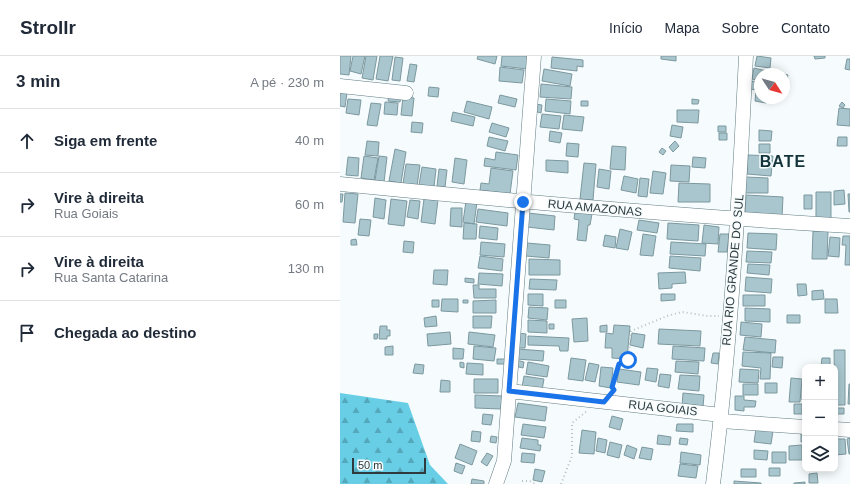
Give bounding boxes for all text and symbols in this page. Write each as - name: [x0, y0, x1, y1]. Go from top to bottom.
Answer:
- text: Strollr: [20, 17, 76, 38]
- text: Início: [609, 20, 643, 36]
- text: Mapa: [665, 20, 700, 36]
- text: Sobre: [722, 20, 759, 36]
- text: Contato: [781, 20, 830, 36]
- north arrow: [754, 68, 790, 104]
- text: 3 min: [16, 72, 60, 91]
- text: A pé · 230 m: [250, 75, 324, 90]
- icon: ahead: [16, 130, 38, 152]
- text: Siga em frente: [54, 132, 157, 149]
- text: 40 m: [295, 133, 324, 148]
- district label: BATE: [760, 153, 806, 170]
- text: Vire à direita: [54, 189, 144, 206]
- route end: [514, 193, 532, 211]
- street label: RUA RIO GRANDE DO SUL: [719, 193, 747, 346]
- icon: right: [16, 194, 38, 216]
- text: 60 m: [295, 197, 324, 212]
- street label: RUA AMAZONAS: [547, 197, 643, 219]
- text: Rua Goiais: [54, 206, 118, 221]
- text: Vire à direita: [54, 253, 144, 270]
- icon: right: [16, 258, 38, 280]
- text: 130 m: [288, 261, 324, 276]
- text: Rua Santa Catarina: [54, 270, 168, 285]
- icon: arrive: [16, 322, 38, 344]
- text: Chegada ao destino: [54, 324, 197, 341]
- route start: [619, 351, 637, 369]
- map controls: [802, 364, 838, 472]
- button: +: [802, 364, 838, 400]
- street label: RUA GOIAIS: [628, 397, 698, 419]
- button: −: [802, 400, 838, 436]
- button: layers: [802, 436, 838, 472]
- scale bar: [352, 456, 426, 475]
- text: 50 m: [358, 459, 382, 471]

